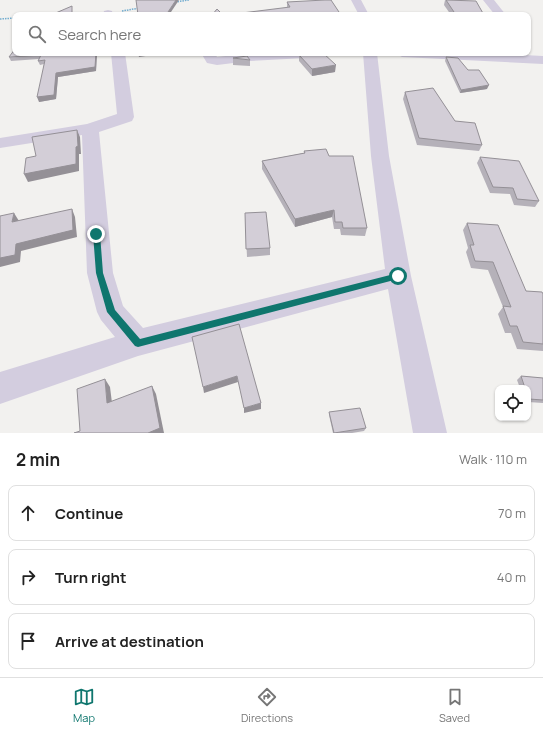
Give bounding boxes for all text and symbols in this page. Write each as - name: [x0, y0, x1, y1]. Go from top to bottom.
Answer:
- search box: [12, 12, 531, 56]
- icon: search: [26, 23, 48, 45]
- text: Search here: [58, 24, 141, 45]
- route end: [87, 225, 105, 243]
- route start: [389, 267, 407, 285]
- map controls: [495, 385, 531, 421]
- button: locate: [495, 385, 531, 421]
- text: 2 min: [16, 448, 60, 471]
- text: Walk · 110 m: [459, 450, 527, 468]
- icon: ahead: [17, 502, 39, 524]
- text: Continue: [55, 503, 123, 524]
- text: 70 m: [498, 504, 526, 522]
- icon: right: [17, 566, 39, 588]
- text: Turn right: [55, 567, 126, 588]
- text: 40 m: [497, 568, 526, 586]
- icon: arrive: [17, 630, 39, 652]
- text: Arrive at destination: [55, 631, 204, 652]
- tab: Map: [73, 686, 95, 725]
- tab: Directions: [241, 686, 293, 725]
- tab: Saved: [439, 686, 470, 725]

